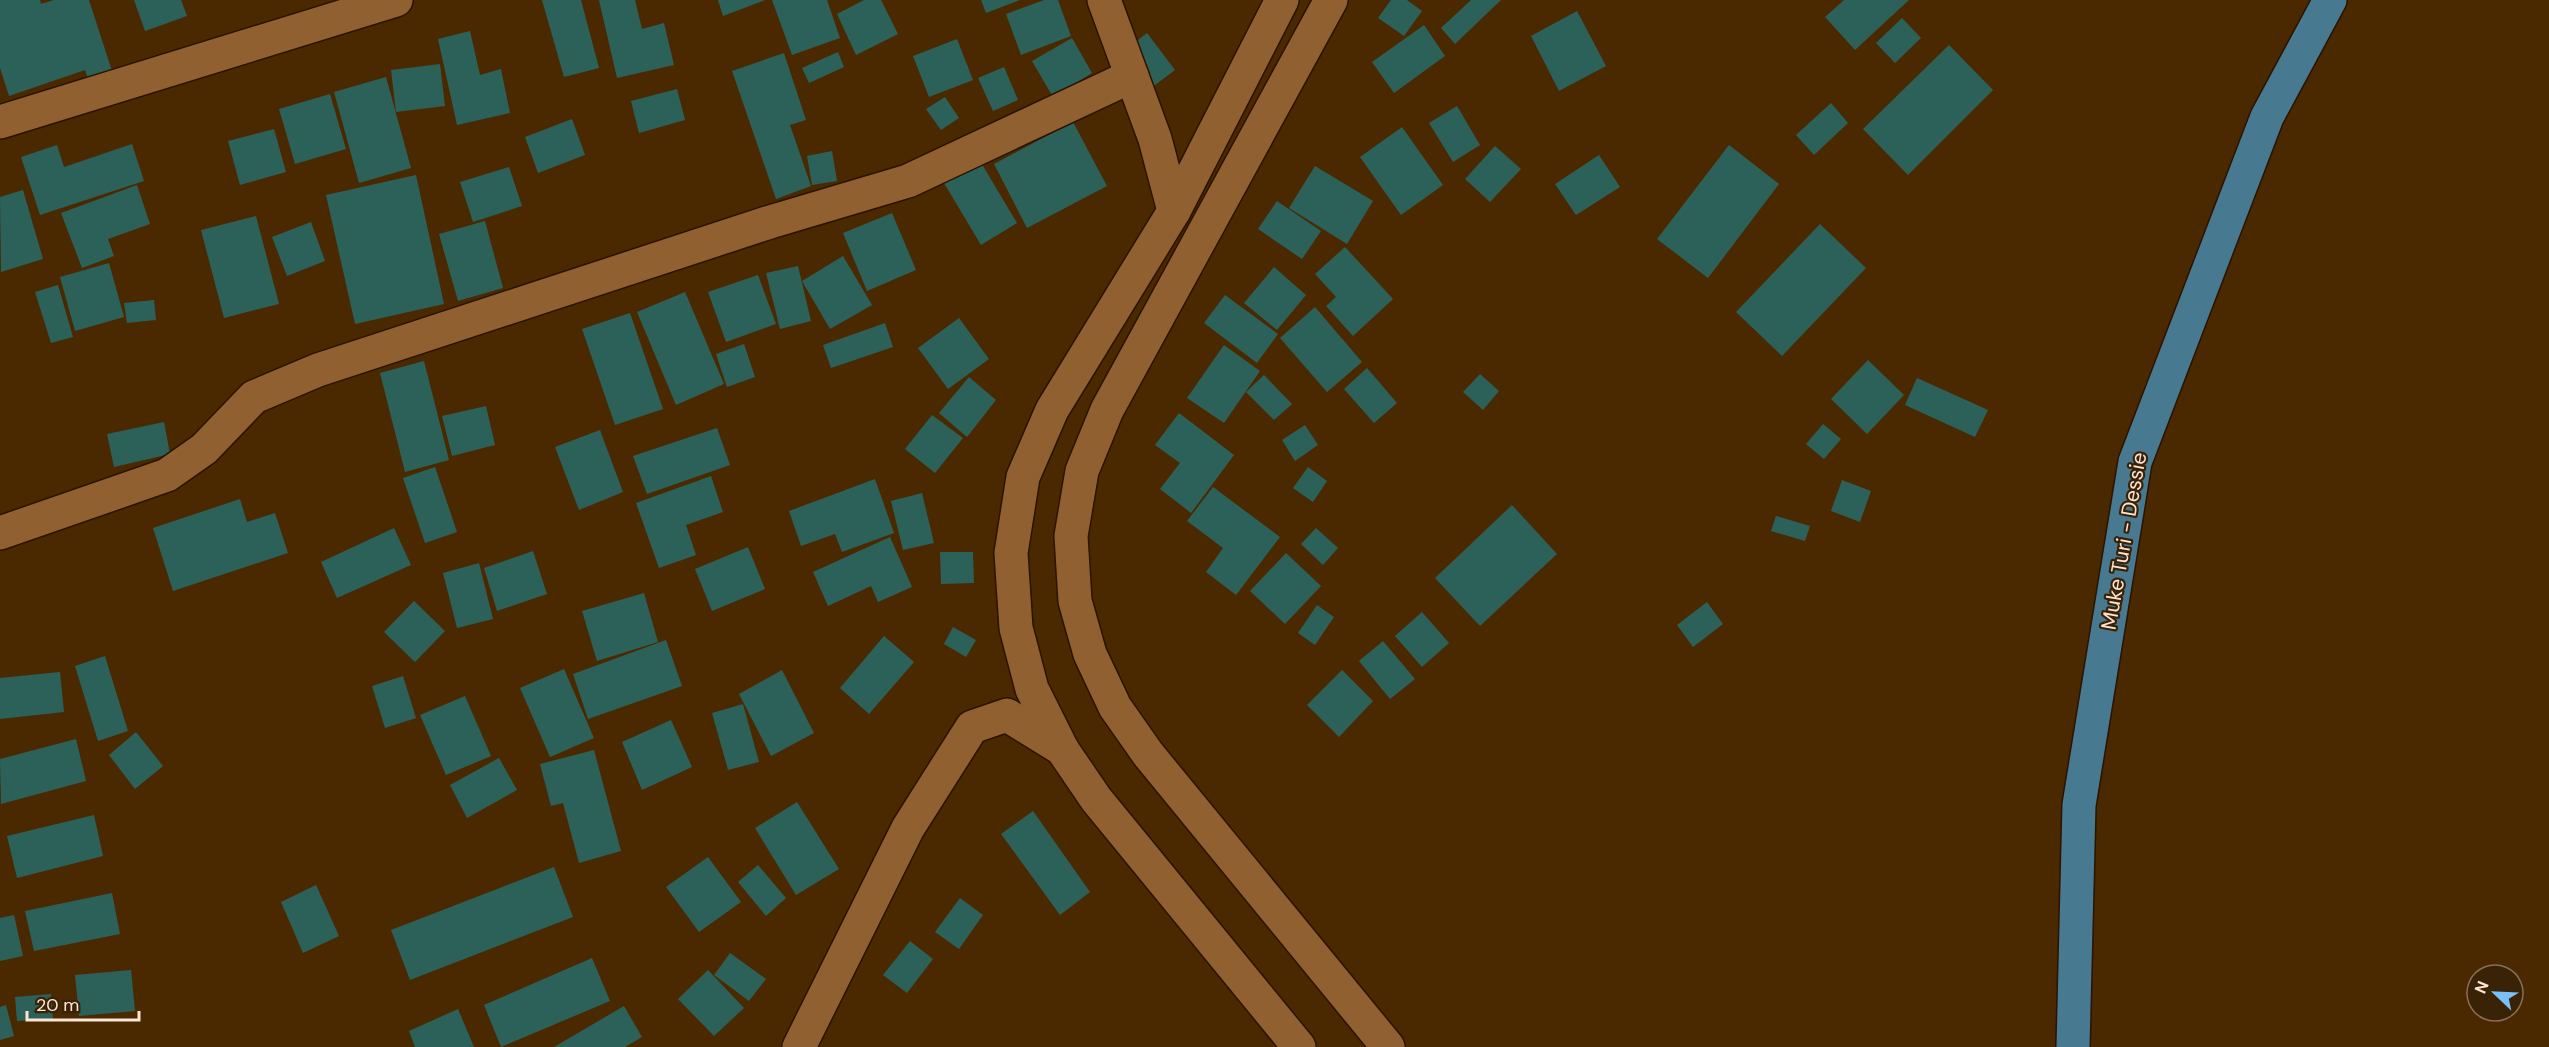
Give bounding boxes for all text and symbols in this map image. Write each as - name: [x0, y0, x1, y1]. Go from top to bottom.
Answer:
- street label: Muke Turi - Dessie: [2095, 450, 2153, 632]
- north arrow: [2465, 963, 2525, 1023]
- text: N: [2470, 978, 2494, 997]
- scale bar: [27, 984, 140, 1022]
- text: 20 m: [36, 993, 79, 1017]

